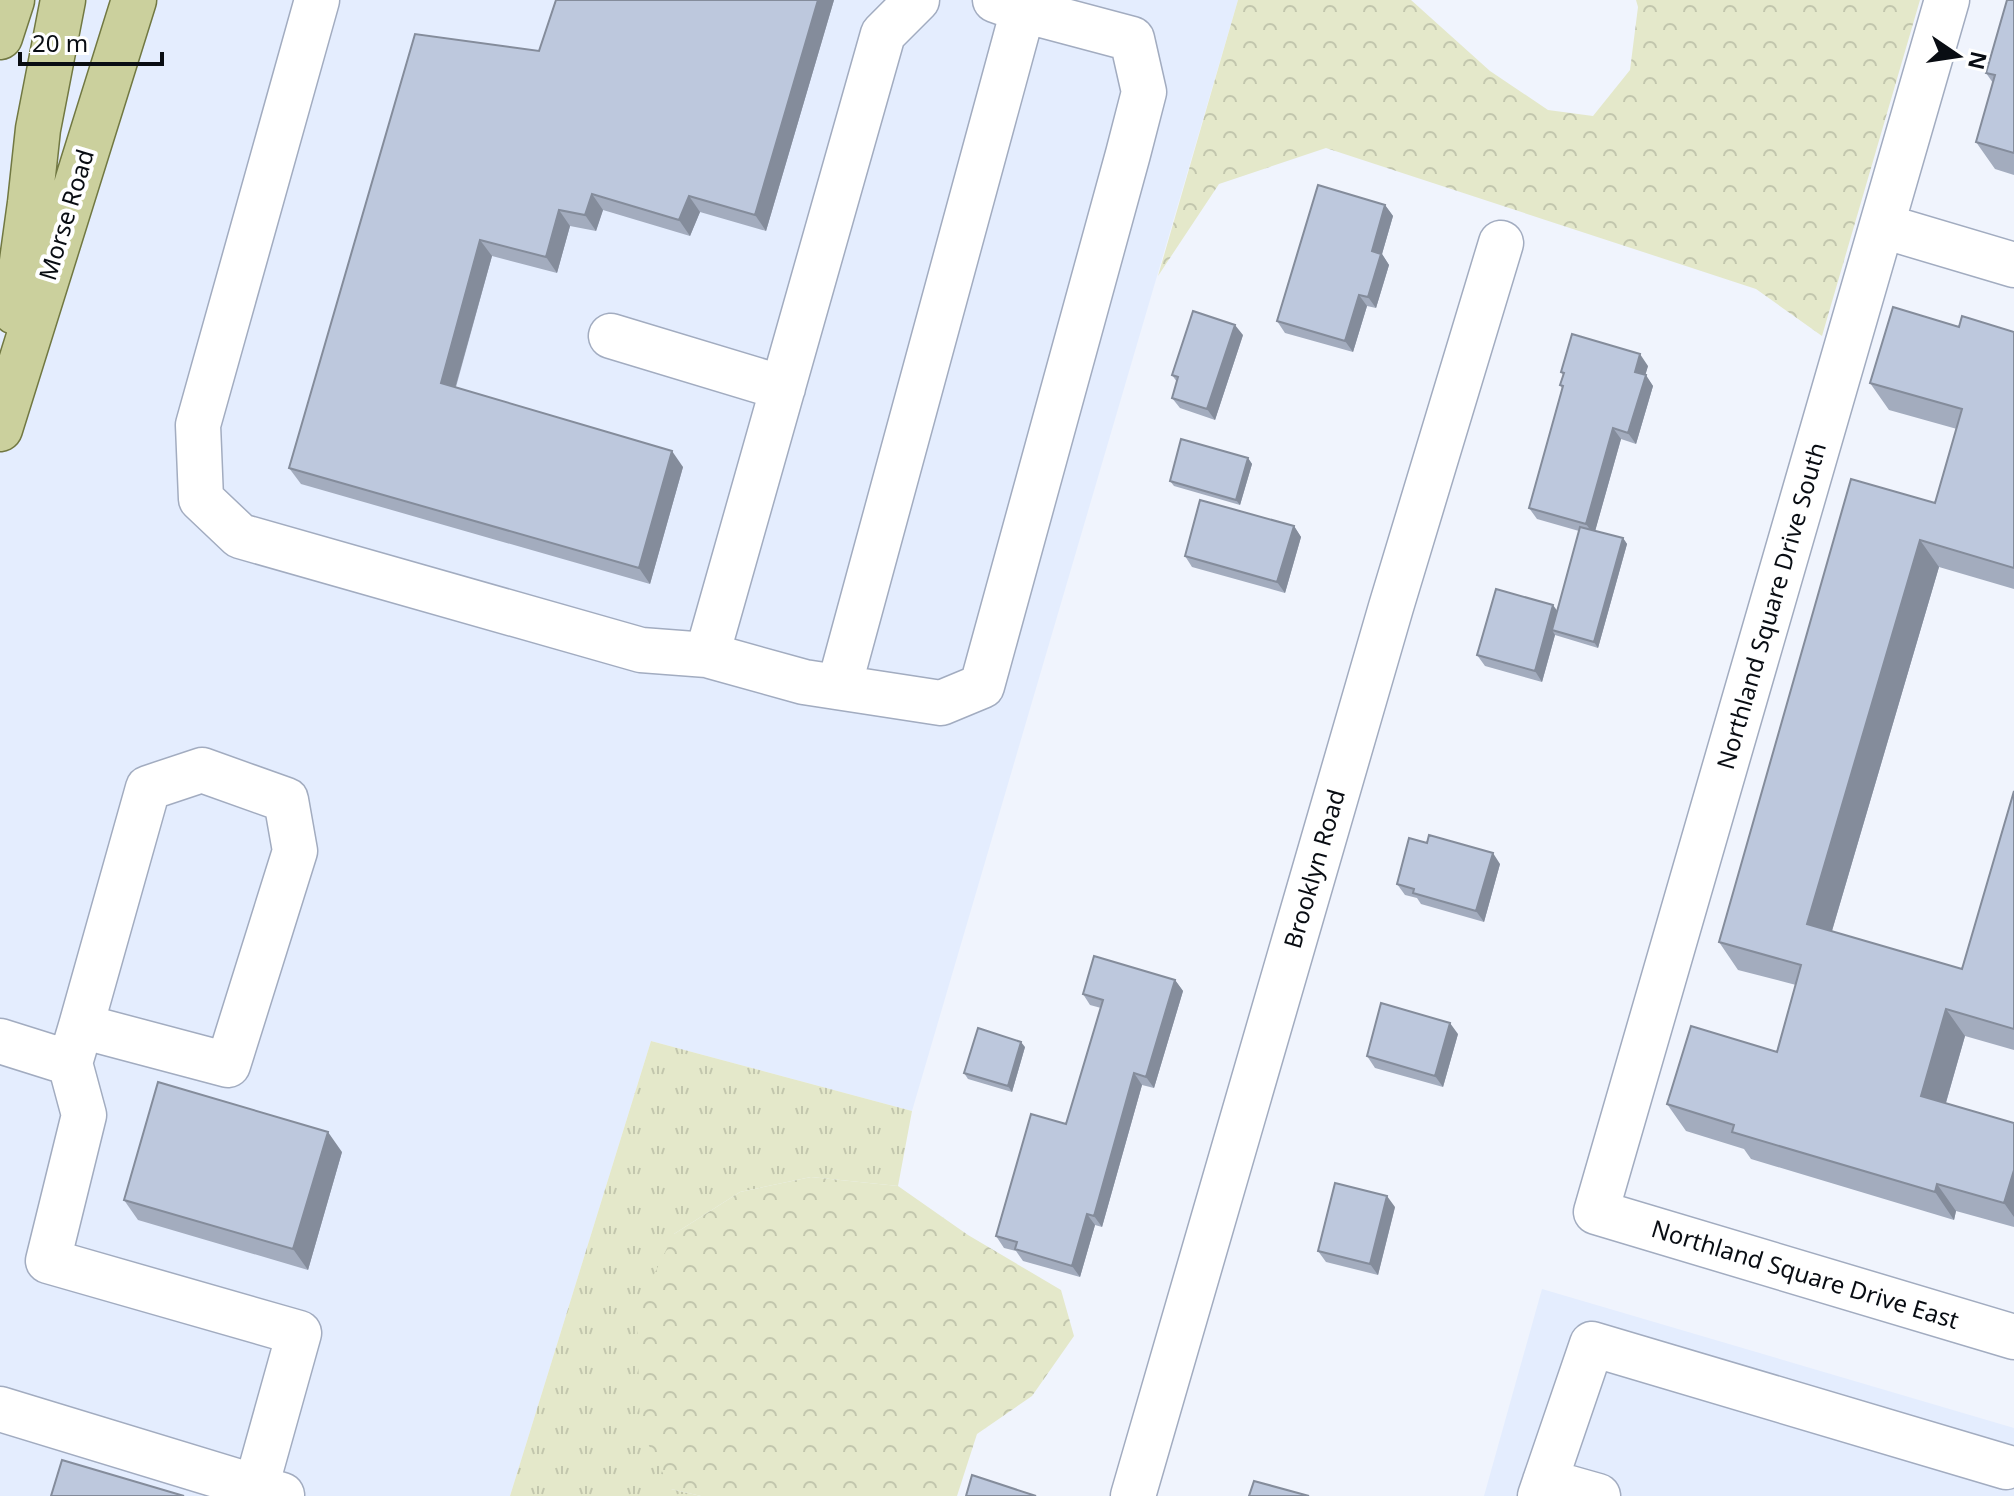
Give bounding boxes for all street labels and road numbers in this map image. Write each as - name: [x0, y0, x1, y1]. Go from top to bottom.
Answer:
- street label: Morse Road: [30, 145, 101, 284]
- street label: Northland Square Drive South: [1708, 438, 1833, 773]
- street label: Brooklyn Road: [1275, 785, 1352, 952]
- street label: Northland Square Drive East: [1648, 1211, 1963, 1336]

